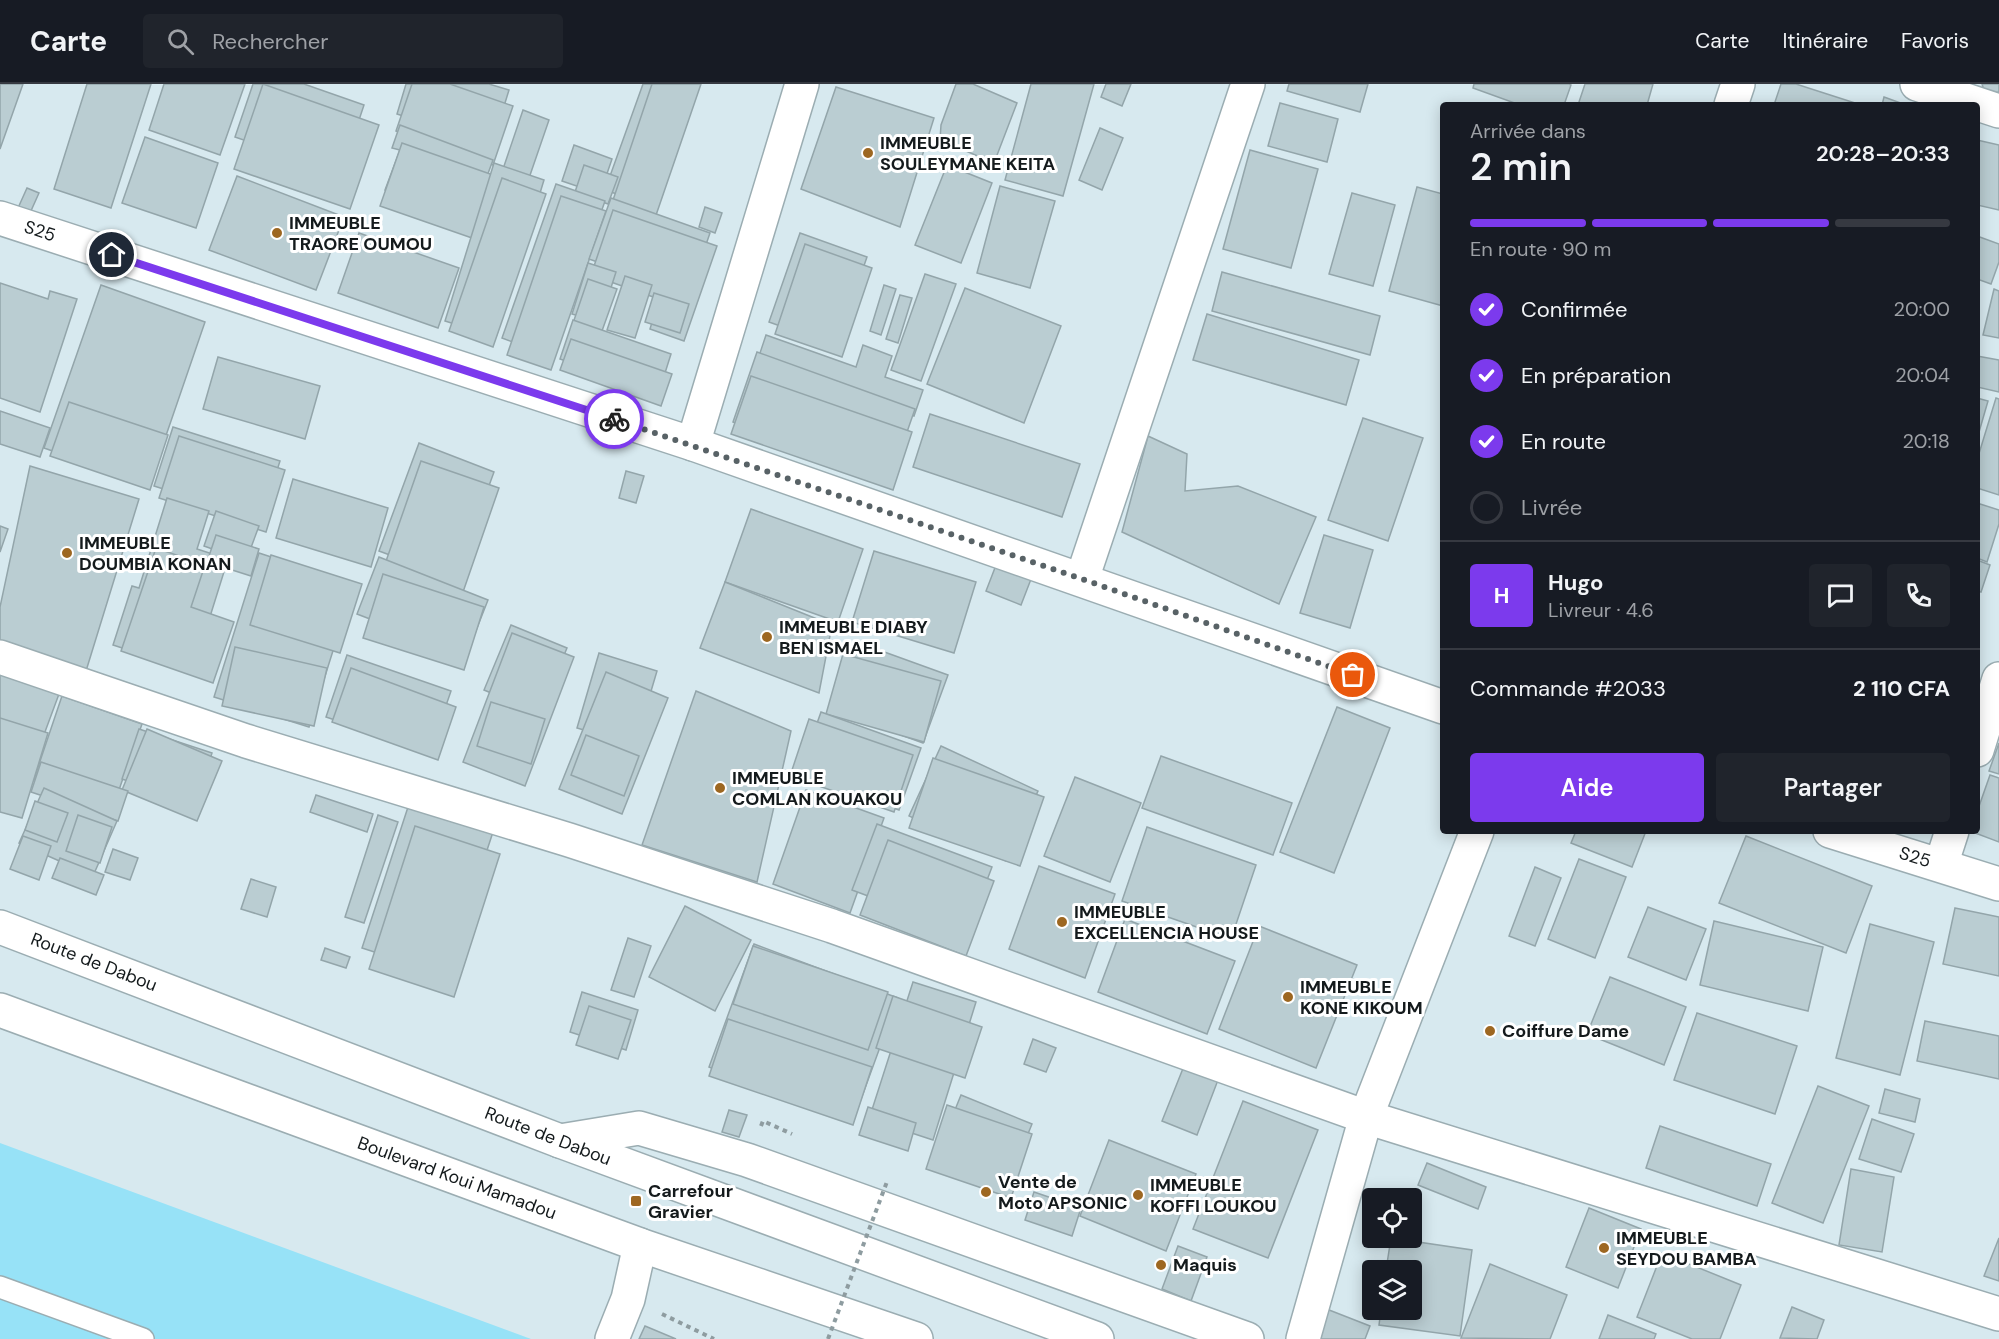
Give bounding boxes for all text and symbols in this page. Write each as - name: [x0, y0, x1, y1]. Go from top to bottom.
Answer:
- search box: [143, 14, 563, 68]
- text: Carte: [30, 23, 107, 60]
- icon: search: [164, 25, 197, 58]
- text: Rechercher: [212, 27, 328, 56]
- text: Carte: [1695, 27, 1749, 55]
- text: Itinéraire: [1782, 27, 1868, 55]
- text: Favoris: [1901, 27, 1969, 55]
- text: Arrivée dans: [1470, 118, 1586, 144]
- place label: IMMEUBLE SOULEYMANE KEITA: [880, 131, 1055, 176]
- text: 20:28–20:33: [1816, 139, 1950, 168]
- text: 2 min: [1470, 141, 1572, 192]
- marker: IMMEUBLE SOULEYMANE KEITA: [861, 146, 875, 160]
- place label: IMMEUBLE TRAORE OUMOU: [289, 211, 432, 256]
- street label: S25: [21, 215, 59, 247]
- marker: IMMEUBLE TRAORE OUMOU: [270, 226, 284, 240]
- pin: [86, 229, 137, 280]
- text: En route · 90 m: [1470, 236, 1611, 262]
- icon: home: [95, 238, 128, 271]
- icon: check: [1470, 293, 1503, 326]
- text: Confirmée: [1521, 295, 1628, 324]
- text: 20:00: [1894, 296, 1950, 322]
- icon: check: [1470, 359, 1503, 392]
- text: En préparation: [1521, 361, 1671, 390]
- text: 20:04: [1895, 362, 1950, 388]
- courier: [584, 389, 644, 449]
- icon: bike: [598, 403, 631, 436]
- icon: check: [1470, 425, 1503, 458]
- text: En route: [1521, 427, 1606, 456]
- text: 20:18: [1903, 428, 1950, 454]
- text: Livrée: [1521, 493, 1582, 522]
- place label: IMMEUBLE DOUMBIA KONAN: [79, 531, 231, 576]
- marker: IMMEUBLE DOUMBIA KONAN: [60, 546, 74, 560]
- button: chat: [1809, 564, 1872, 627]
- button: phone: [1887, 564, 1950, 627]
- text: Hugo: [1548, 568, 1603, 597]
- text: H: [1494, 581, 1509, 610]
- text: Livreur · 4.6: [1548, 597, 1654, 623]
- place label: IMMEUBLE DIABY BEN ISMAEL: [779, 615, 928, 660]
- marker: IMMEUBLE DIABY BEN ISMAEL: [760, 630, 774, 644]
- pin: [1327, 649, 1378, 700]
- icon: bag: [1336, 658, 1369, 691]
- text: Commande #2033: [1470, 674, 1666, 703]
- text: 2 110 CFA: [1853, 674, 1950, 703]
- button: Aide: [1470, 753, 1704, 822]
- button: Partager: [1716, 753, 1950, 822]
- place label: IMMEUBLE COMLAN KOUAKOU: [732, 766, 902, 811]
- marker: IMMEUBLE COMLAN KOUAKOU: [713, 781, 727, 795]
- street label: S25: [1896, 841, 1934, 873]
- place label: IMMEUBLE EXCELLENCIA HOUSE: [1074, 900, 1259, 945]
- marker: IMMEUBLE EXCELLENCIA HOUSE: [1055, 915, 1069, 929]
- street label: Route de Dabou: [27, 927, 161, 997]
- place label: IMMEUBLE KONE KIKOUM: [1300, 975, 1423, 1020]
- marker: IMMEUBLE KONE KIKOUM: [1281, 990, 1295, 1004]
- place label: Coiffure Dame: [1502, 1019, 1629, 1043]
- marker: Coiffure Dame: [1483, 1024, 1497, 1038]
- street label: Route de Dabou: [481, 1101, 615, 1171]
- street label: Boulevard Koui Mamadou: [354, 1131, 560, 1225]
- place label: Vente de Moto APSONIC: [998, 1170, 1127, 1215]
- place label: IMMEUBLE KOFFI LOUKOU: [1150, 1173, 1277, 1218]
- place label: Carrefour Gravier: [648, 1179, 733, 1224]
- marker: Vente de Moto APSONIC: [979, 1185, 993, 1199]
- marker: IMMEUBLE KOFFI LOUKOU: [1131, 1188, 1145, 1202]
- map controls: [1362, 1188, 1422, 1320]
- button: locate: [1362, 1188, 1422, 1248]
- marker: Carrefour Gravier: [629, 1194, 643, 1208]
- place label: IMMEUBLE SEYDOU BAMBA: [1616, 1226, 1757, 1271]
- marker: IMMEUBLE SEYDOU BAMBA: [1597, 1241, 1611, 1255]
- place label: Maquis: [1173, 1253, 1237, 1277]
- marker: Maquis: [1154, 1258, 1168, 1272]
- button: layers: [1362, 1260, 1422, 1320]

